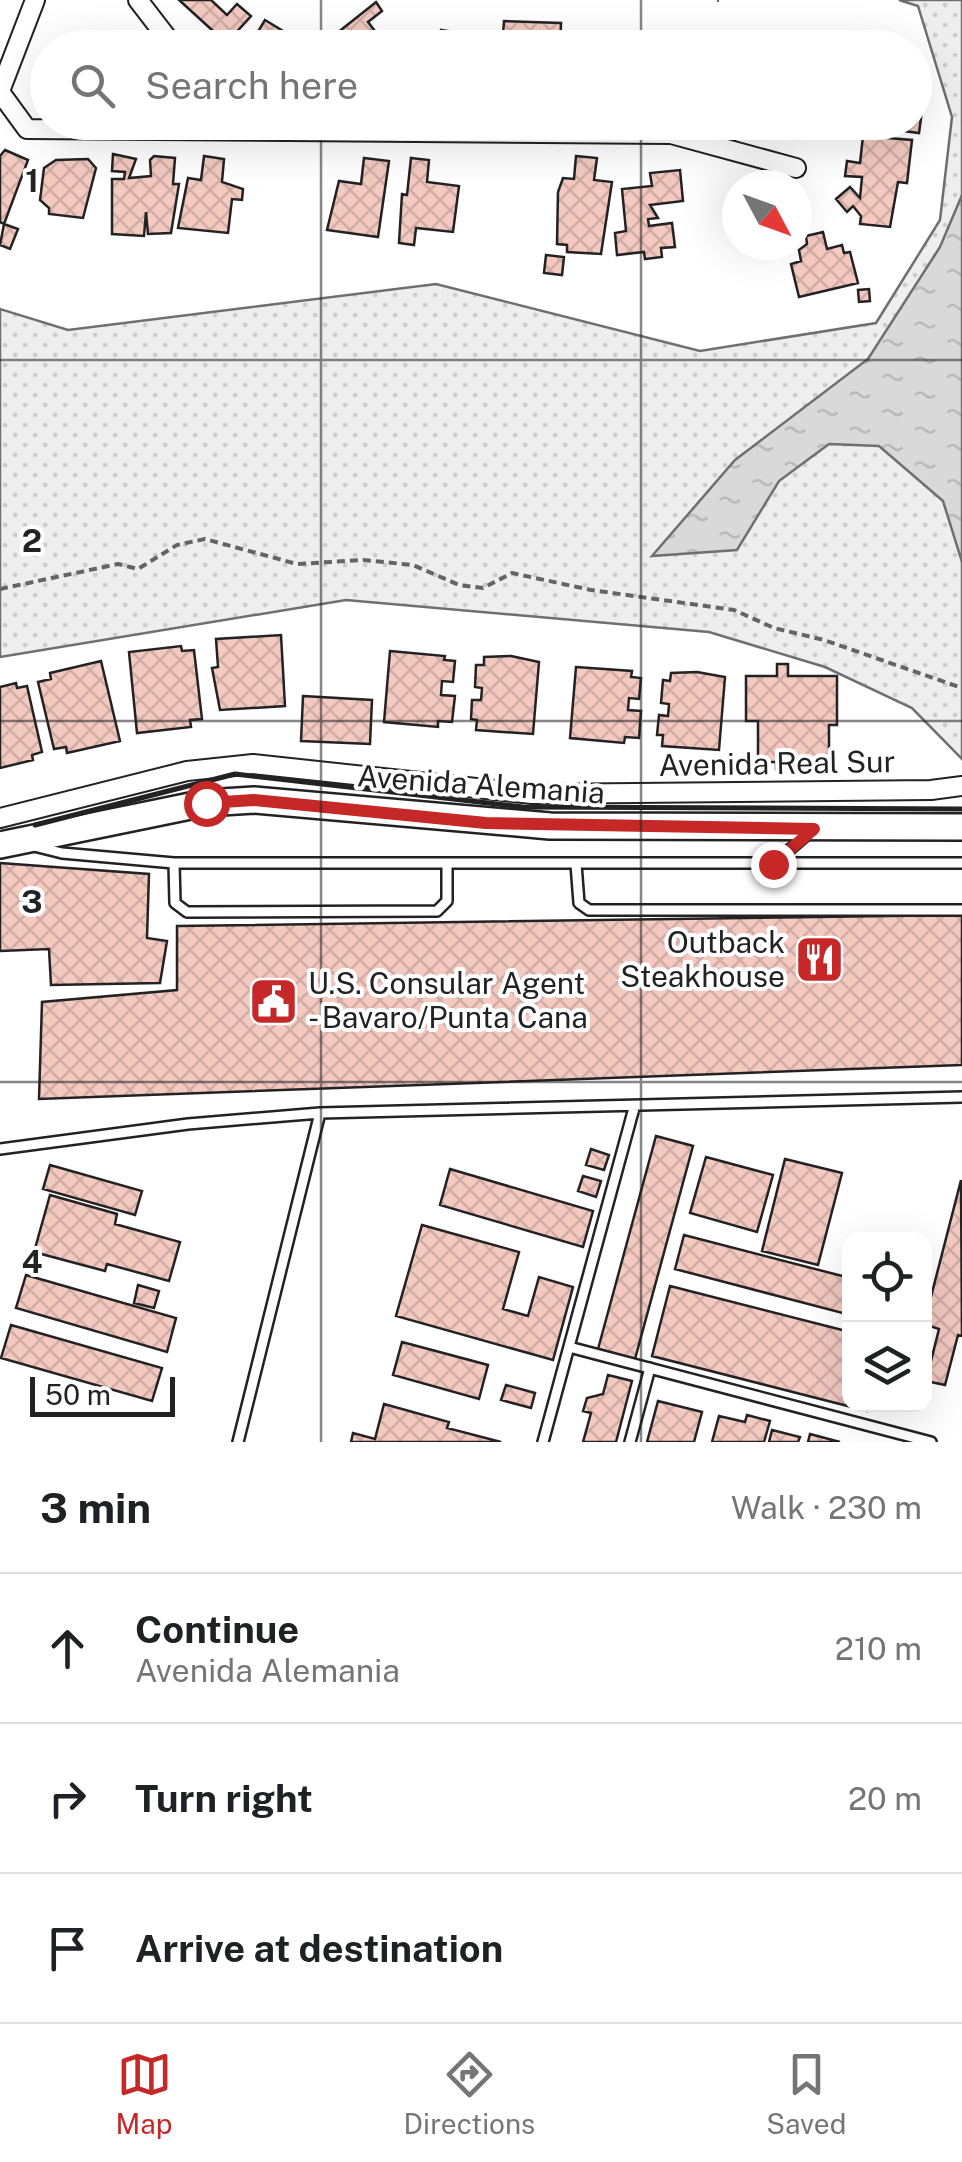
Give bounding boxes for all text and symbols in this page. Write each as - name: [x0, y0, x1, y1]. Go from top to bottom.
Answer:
- search box: [30, 30, 932, 140]
- icon: search: [65, 58, 120, 113]
- text: Search here: [145, 63, 358, 108]
- text: 1: [25, 162, 39, 199]
- north arrow: [722, 170, 812, 260]
- text: 2: [22, 522, 42, 559]
- street label: Avenida Real Sur: [658, 743, 896, 783]
- street label: Avenida Alemania: [356, 757, 606, 811]
- route start: [184, 781, 230, 827]
- route end: [751, 842, 797, 888]
- text: 3: [21, 883, 43, 920]
- place label: Outback Steakhouse: [620, 924, 785, 994]
- restaurant icon: Outback Steakhouse: [794, 934, 846, 986]
- place label: U.S. Consular Agent - Bavaro/Punta Cana: [308, 965, 588, 1035]
- public building icon: U.S. Consular Agent - Bavaro/Punta Cana: [247, 975, 299, 1027]
- map controls: [842, 1232, 932, 1412]
- button: locate: [842, 1232, 932, 1322]
- text: 4: [22, 1243, 43, 1280]
- button: layers: [842, 1322, 932, 1412]
- scale bar: [30, 1372, 175, 1416]
- text: 50 m: [45, 1378, 111, 1411]
- text: 3 min: [40, 1483, 151, 1532]
- text: Walk · 230 m: [731, 1489, 922, 1526]
- text: Continue: [135, 1607, 299, 1652]
- icon: ahead: [40, 1621, 95, 1676]
- text: 210 m: [835, 1630, 922, 1667]
- text: Avenida Alemania: [135, 1652, 400, 1689]
- icon: right: [40, 1771, 95, 1826]
- text: Turn right: [135, 1776, 313, 1821]
- text: 20 m: [848, 1780, 922, 1817]
- icon: arrive: [40, 1921, 95, 1976]
- text: Arrive at destination: [135, 1926, 503, 1971]
- tab: Map: [116, 2047, 172, 2140]
- tab: Directions: [404, 2047, 535, 2140]
- tab: Saved: [766, 2047, 846, 2140]

